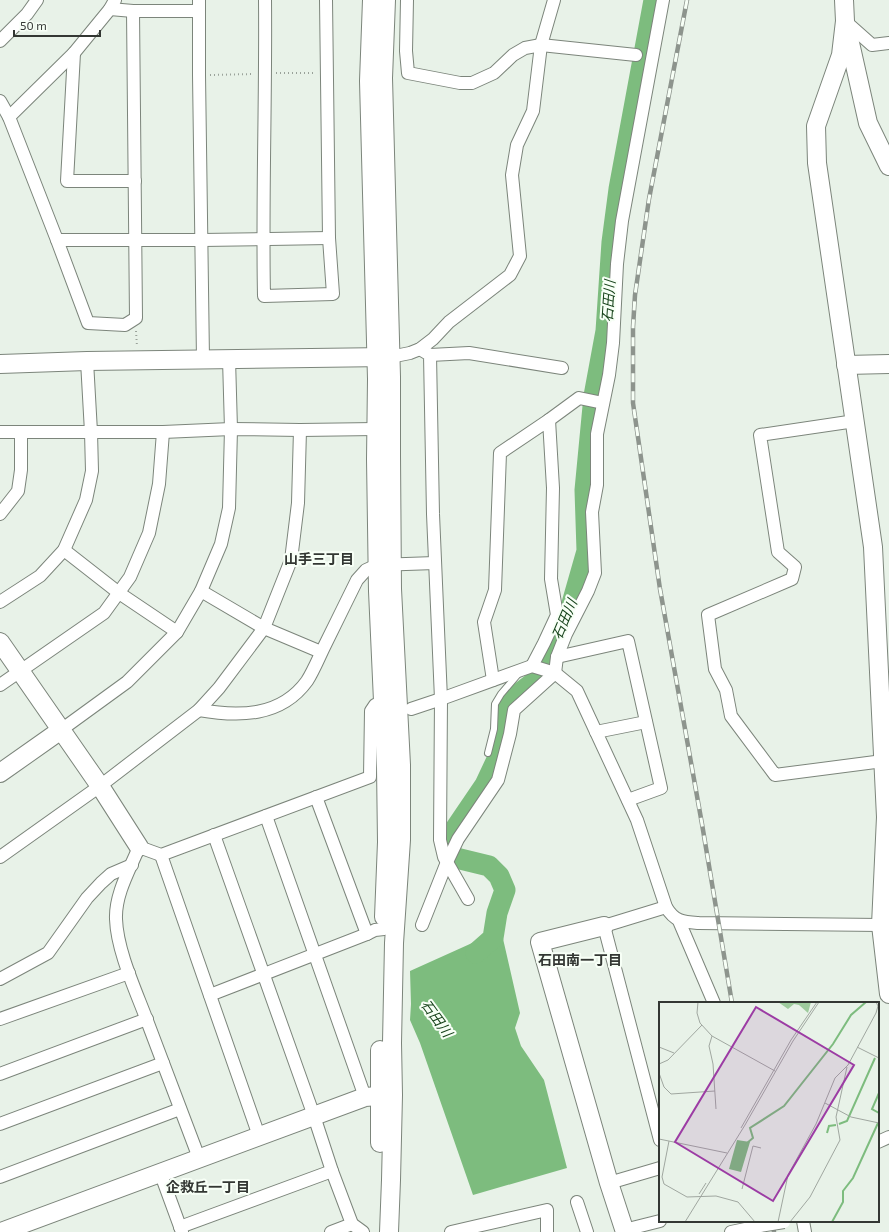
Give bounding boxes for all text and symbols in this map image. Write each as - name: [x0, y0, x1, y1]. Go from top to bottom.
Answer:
- scale bar: [14, 12, 100, 38]
- text: 50 m: [20, 18, 47, 32]
- water label: 石田川: [598, 277, 618, 323]
- district label: 山手三丁目: [284, 550, 354, 567]
- water label: 石田川: [548, 595, 581, 642]
- district label: 石田南一丁目: [538, 951, 622, 968]
- water label: 石田川: [418, 996, 457, 1042]
- inset map: [659, 1002, 879, 1222]
- district label: 企救丘一丁目: [166, 1178, 250, 1195]

